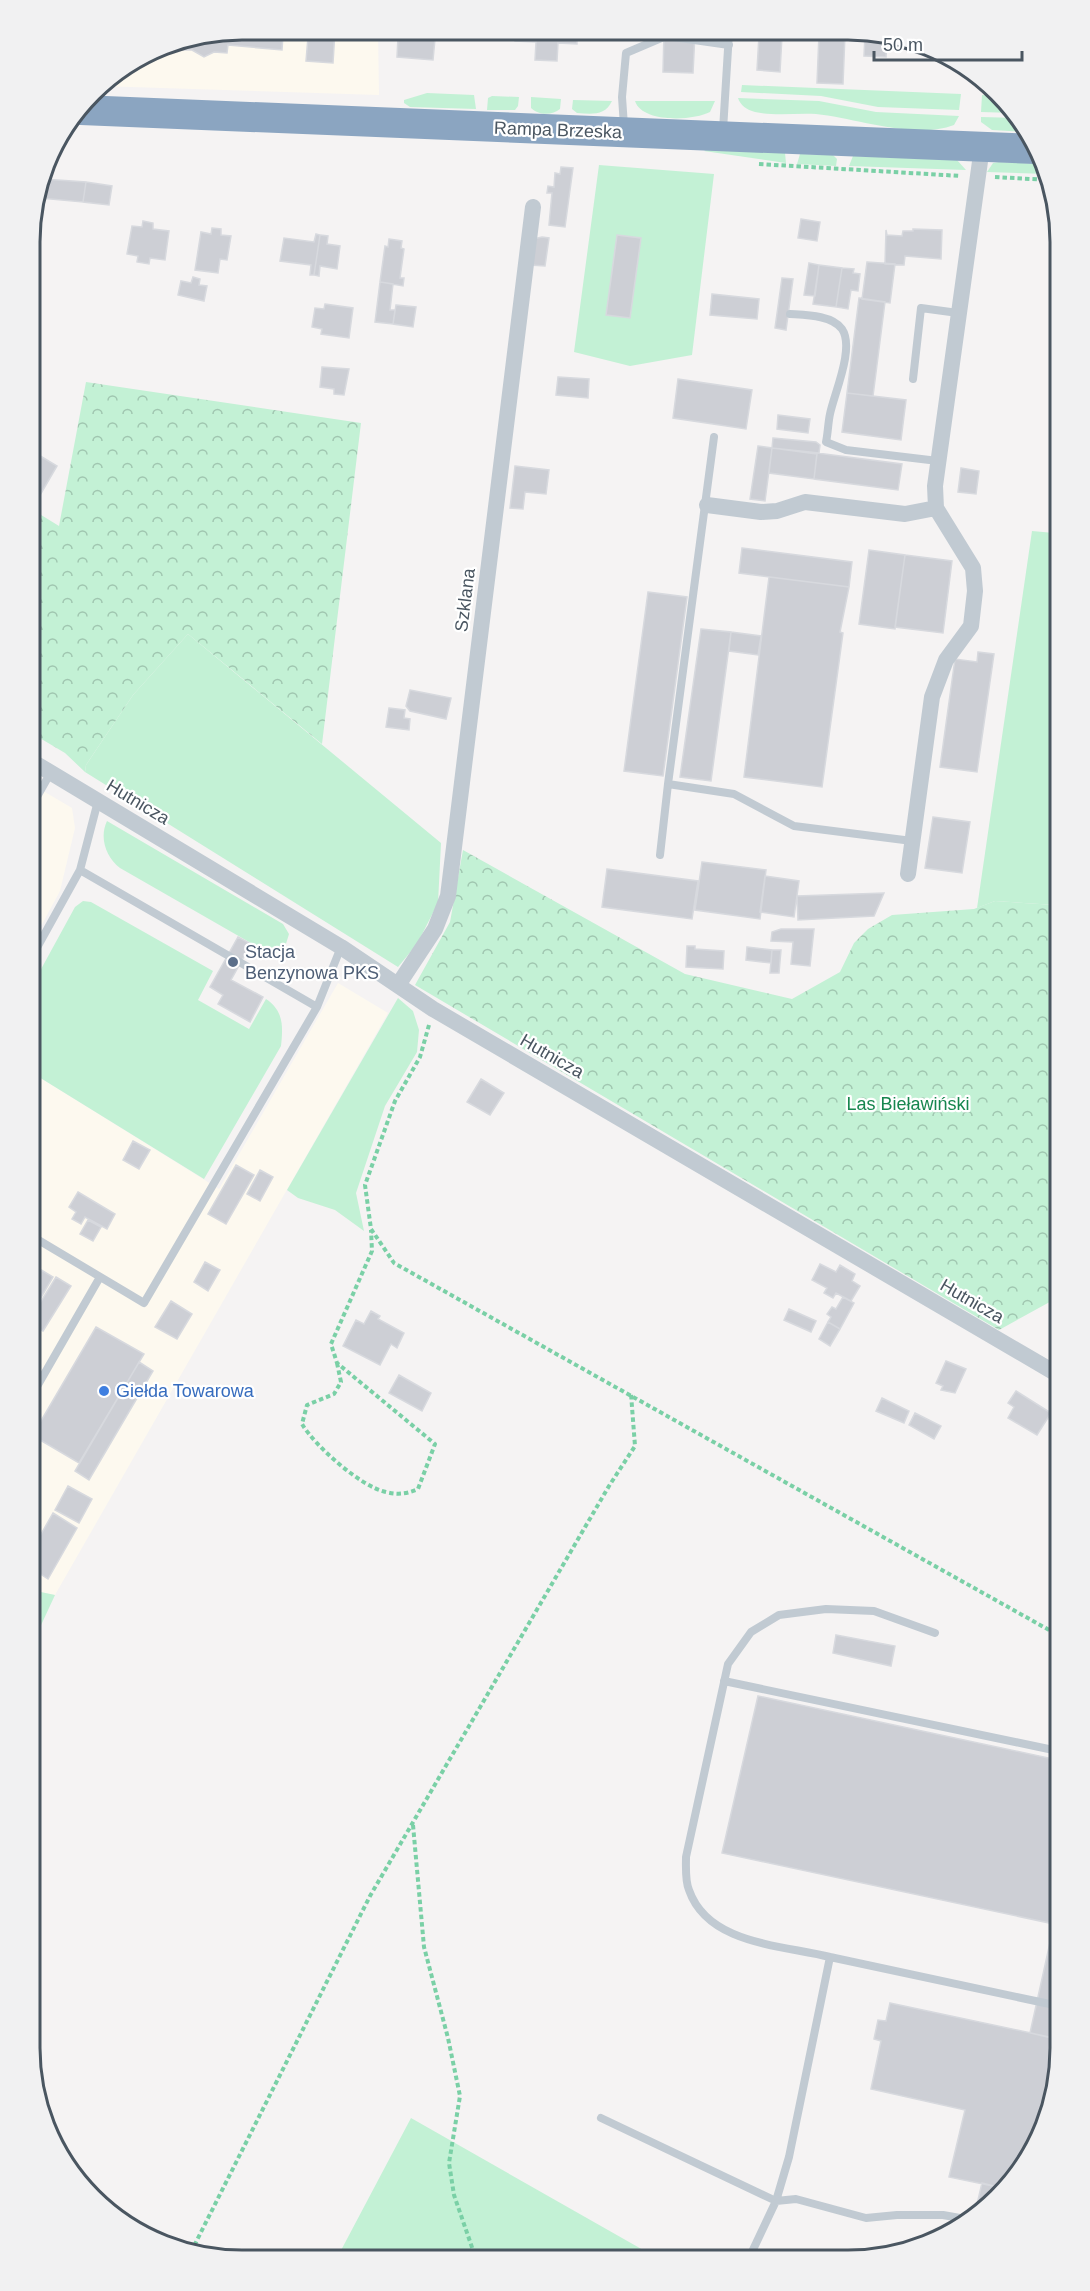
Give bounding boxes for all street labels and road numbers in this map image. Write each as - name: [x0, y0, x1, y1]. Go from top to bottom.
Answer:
- street label: Rampa Brzeska: [494, 118, 623, 142]
- street label: Szklana: [451, 566, 479, 633]
- street label: Hutnicza: [103, 775, 174, 829]
- street label: Hutnicza: [517, 1030, 588, 1083]
- street label: Hutnicza: [937, 1275, 1008, 1328]

